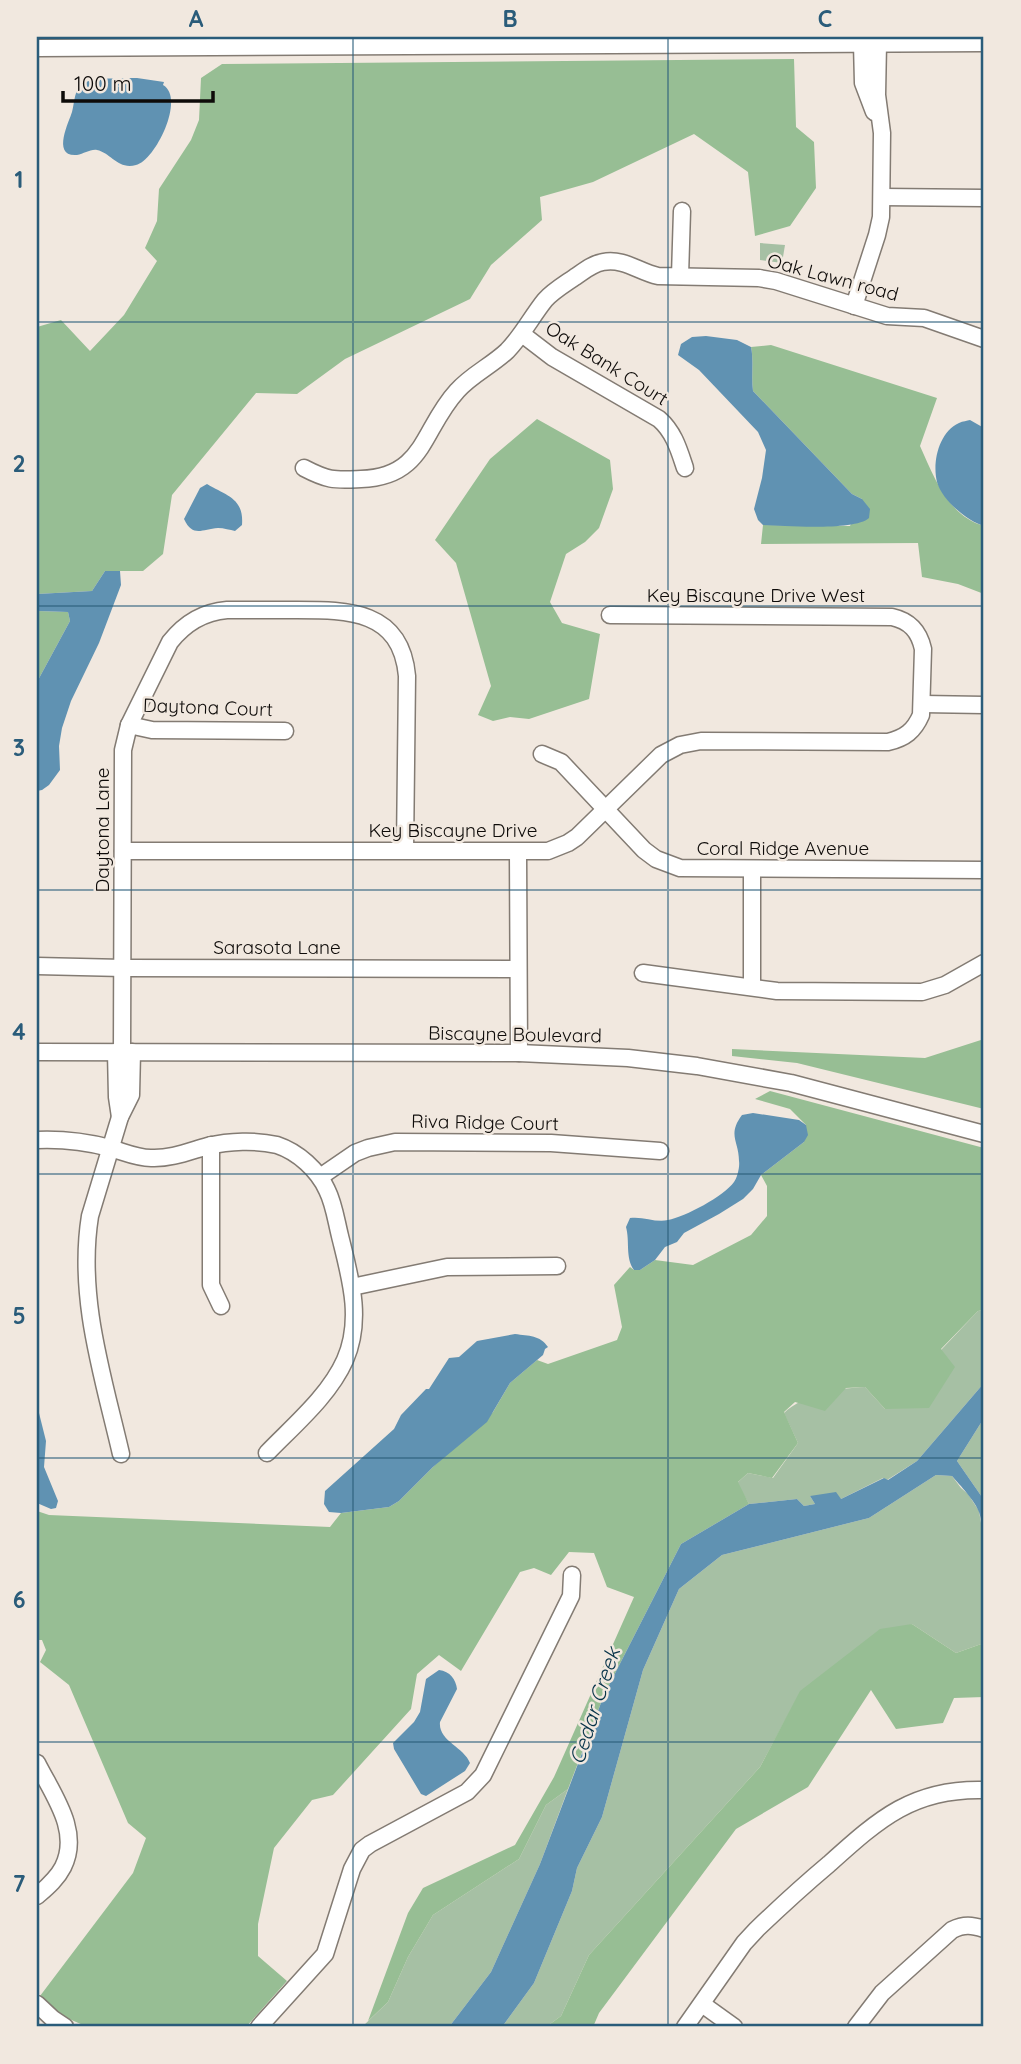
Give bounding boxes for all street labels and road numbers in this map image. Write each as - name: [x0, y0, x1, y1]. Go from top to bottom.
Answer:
- street label: Oak Lawn road: [765, 248, 901, 306]
- street label: Oak Bank Court: [541, 316, 673, 410]
- street label: Key Biscayne Drive West: [647, 583, 865, 607]
- street label: Daytona Court: [143, 693, 273, 721]
- street label: Daytona Lane: [90, 768, 114, 892]
- street label: Key Biscayne Drive: [368, 818, 538, 842]
- street label: Coral Ridge Avenue: [697, 836, 869, 860]
- street label: Sarasota Lane: [213, 935, 341, 959]
- street label: Biscayne Boulevard: [428, 1020, 602, 1048]
- street label: Riva Ridge Court: [411, 1109, 559, 1135]

